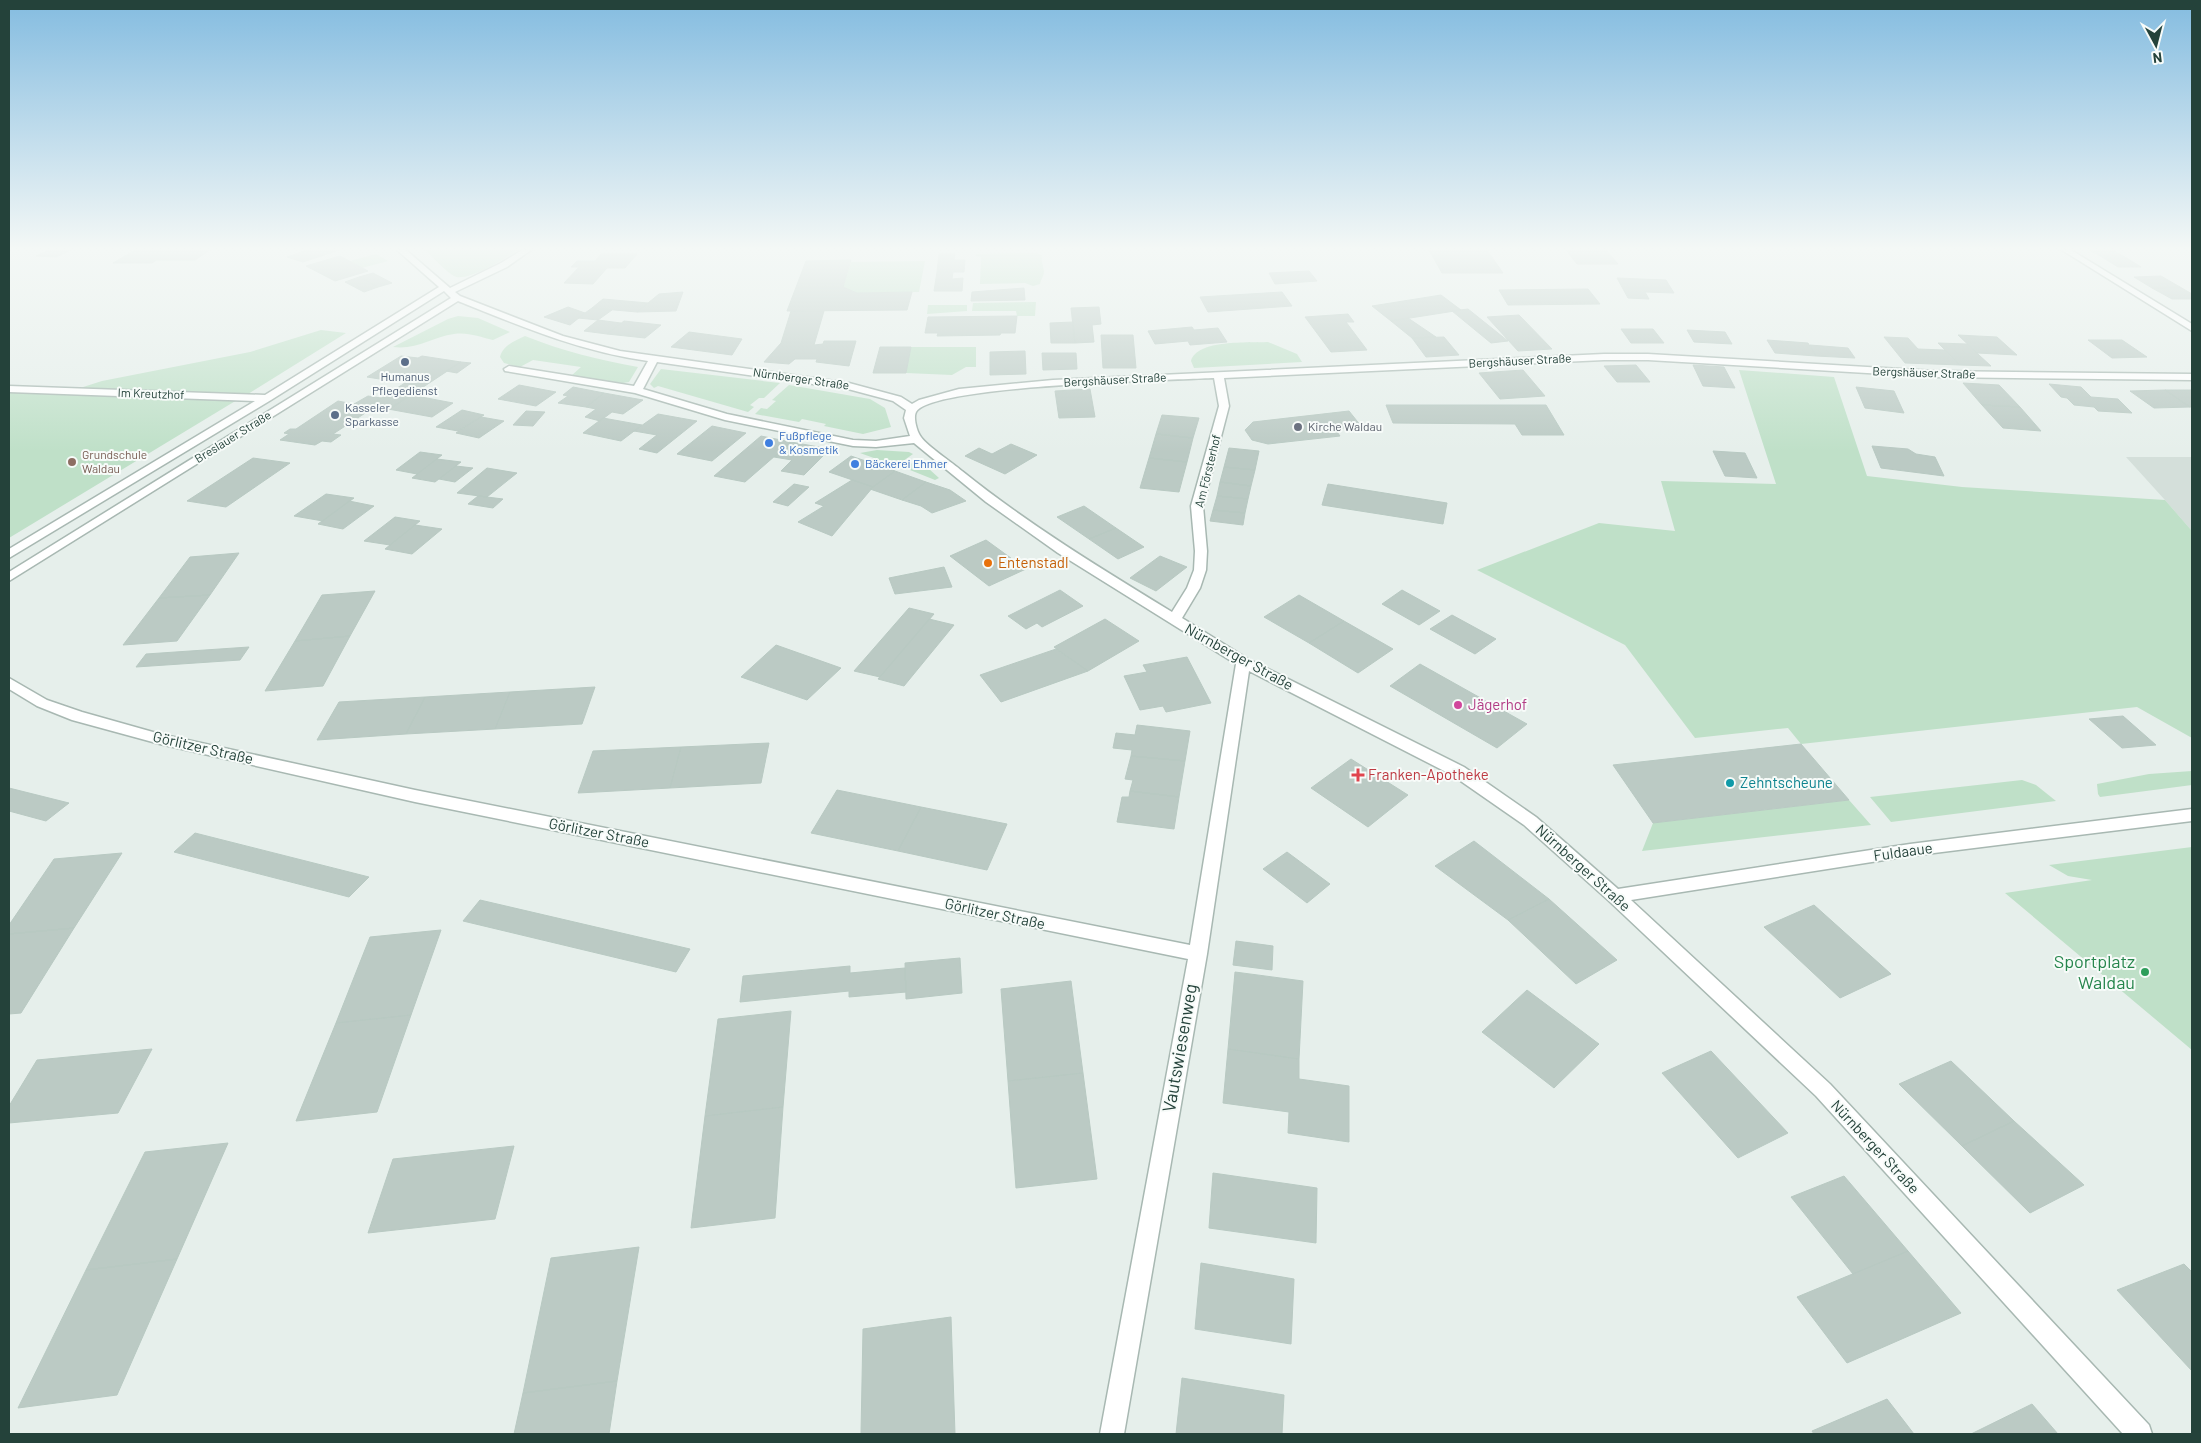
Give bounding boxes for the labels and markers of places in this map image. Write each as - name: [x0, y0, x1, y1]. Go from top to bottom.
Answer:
- marker: Humanus Pflegedienst: [399, 356, 411, 368]
- place label: Humanus Pflegedienst: [372, 369, 438, 397]
- place label: Kasseler Sparkasse: [345, 400, 399, 428]
- marker: Kasseler Sparkasse: [329, 409, 341, 421]
- place label: Kirche Waldau: [1308, 419, 1382, 433]
- marker: Kirche Waldau: [1292, 421, 1304, 433]
- place label: Fußpflege & Kosmetik: [779, 428, 838, 456]
- marker: Fußpflege & Kosmetik: [763, 437, 775, 449]
- place label: Grundschule Waldau: [82, 447, 147, 475]
- marker: Grundschule Waldau: [66, 456, 78, 468]
- place label: Bäckerei Ehmer: [865, 456, 948, 470]
- marker: Bäckerei Ehmer: [849, 458, 861, 470]
- place label: Entenstadl: [998, 553, 1068, 571]
- marker: Entenstadl: [982, 557, 994, 569]
- place label: Jägerhof: [1468, 695, 1527, 713]
- marker: Jägerhof: [1452, 699, 1464, 711]
- place label: Franken-Apotheke: [1368, 765, 1489, 783]
- marker: Franken-Apotheke: [1352, 769, 1364, 781]
- place label: Zehntscheune: [1740, 773, 1833, 791]
- marker: Zehntscheune: [1724, 777, 1736, 789]
- place label: Sportplatz Waldau: [2054, 950, 2135, 993]
- marker: Sportplatz Waldau: [2139, 966, 2151, 978]

